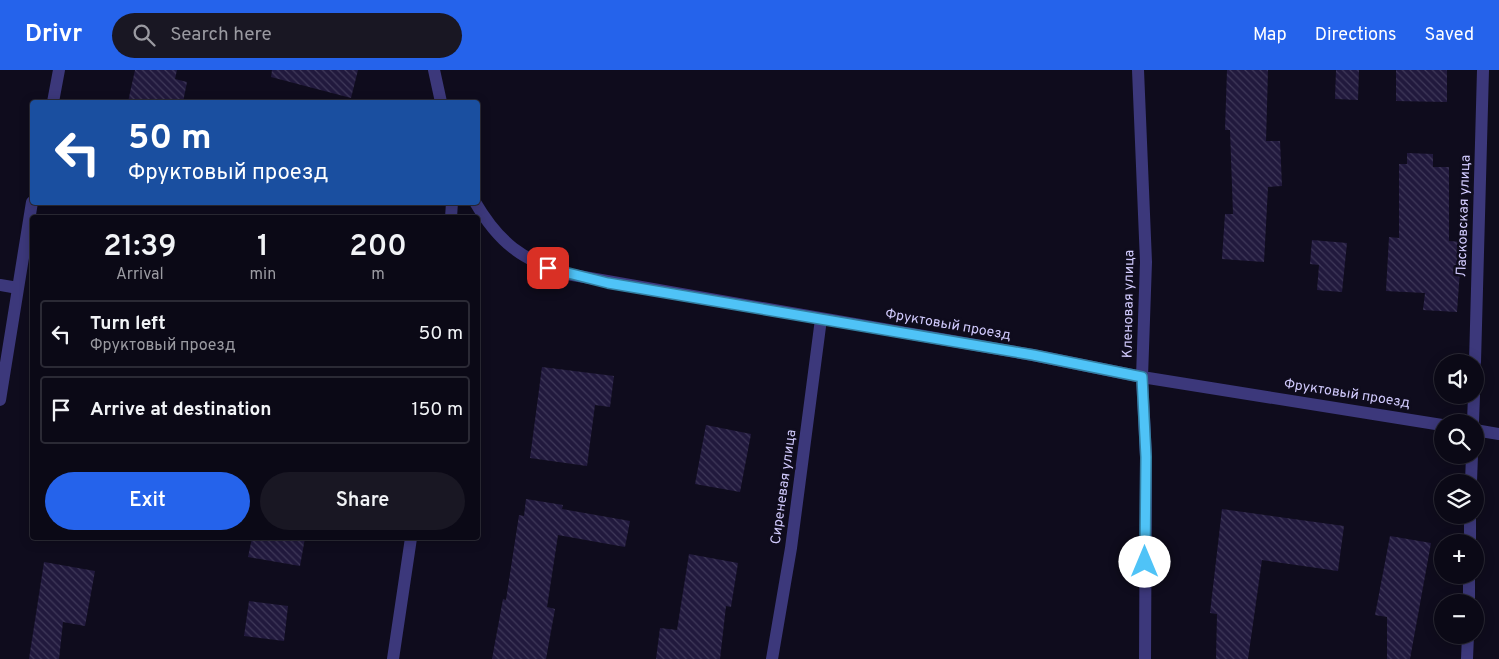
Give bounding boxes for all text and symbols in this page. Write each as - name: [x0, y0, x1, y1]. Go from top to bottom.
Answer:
- search box: [112, 13, 462, 58]
- text: Drivr: [25, 20, 82, 50]
- icon: search: [130, 21, 158, 49]
- text: Search here: [170, 23, 272, 47]
- text: Map: [1253, 24, 1287, 47]
- text: Directions: [1315, 24, 1397, 47]
- text: Saved: [1425, 24, 1474, 47]
- text: 50 m: [128, 117, 212, 161]
- icon: left: [45, 120, 110, 185]
- street label: Ласковская улица: [1453, 155, 1475, 277]
- text: Фруктовый проезд: [128, 160, 328, 187]
- text: 21:39: [103, 229, 176, 266]
- text: 1: [257, 229, 269, 266]
- text: 200: [349, 229, 407, 266]
- pin: [527, 247, 569, 289]
- street label: Кленовая улица: [1120, 250, 1138, 358]
- icon: arrive: [534, 254, 562, 282]
- text: Arrival: [116, 265, 164, 285]
- text: min: [250, 265, 276, 285]
- text: m: [371, 265, 385, 285]
- street label: Фруктовый проезд: [884, 306, 1012, 344]
- text: Turn left: [90, 312, 166, 336]
- icon: left: [47, 320, 75, 348]
- text: 50 m: [418, 322, 463, 346]
- text: Фруктовый проезд: [90, 336, 236, 356]
- map controls: [1434, 354, 1484, 644]
- button: sound: [1434, 354, 1484, 404]
- street label: Фруктовый проезд: [1283, 376, 1411, 412]
- icon: arrive: [47, 396, 75, 424]
- text: Arrive at destination: [90, 398, 271, 422]
- text: 150 m: [411, 398, 463, 422]
- button: search: [1434, 414, 1484, 464]
- street label: Сиреневая улица: [768, 429, 800, 545]
- button: Exit: [45, 472, 250, 530]
- button: Share: [260, 472, 465, 530]
- button: layers: [1434, 474, 1484, 524]
- button: +: [1434, 534, 1484, 584]
- position arrow: [1118, 535, 1170, 587]
- button: −: [1434, 594, 1484, 644]

